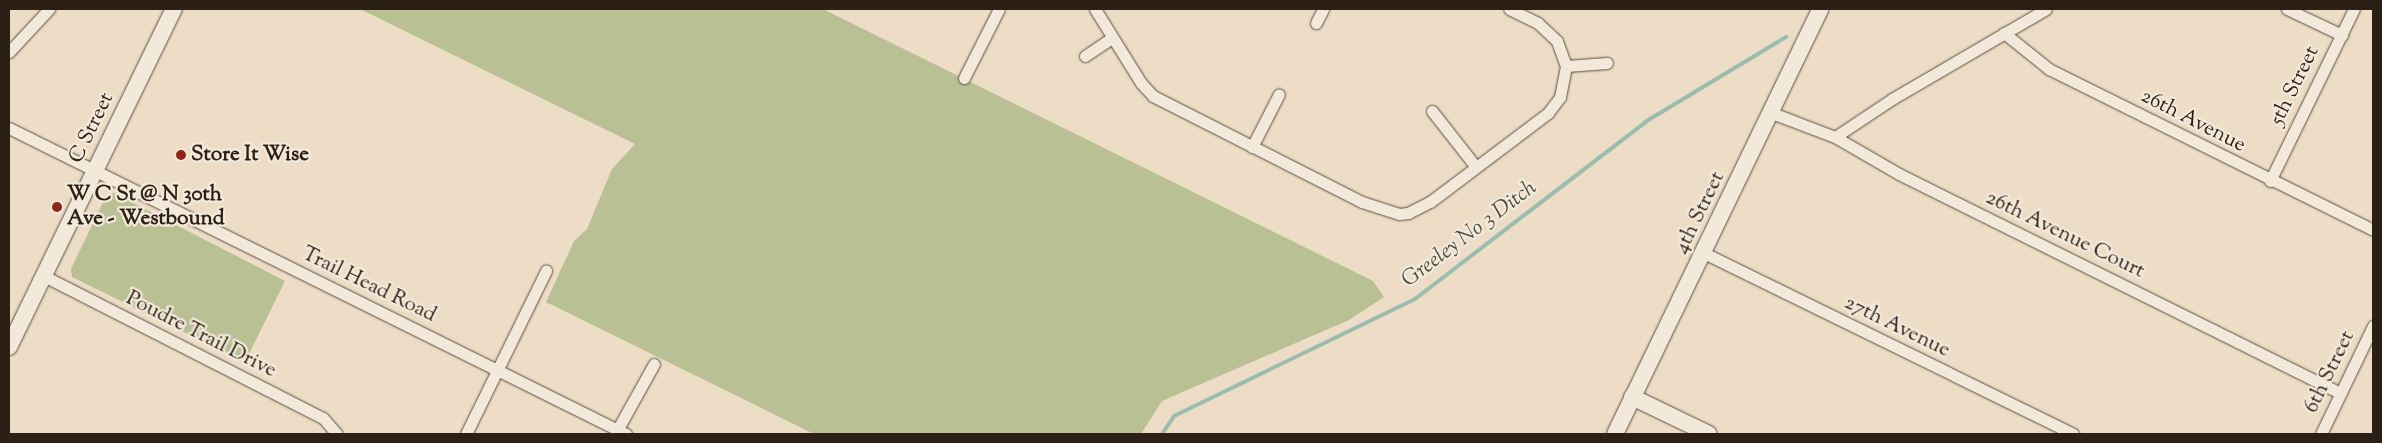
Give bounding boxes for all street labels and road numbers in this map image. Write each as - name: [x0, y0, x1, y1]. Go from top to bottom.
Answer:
- street label: 5th Street: [2265, 42, 2325, 130]
- street label: 26th Avenue: [2136, 84, 2250, 158]
- street label: C Street: [64, 88, 120, 168]
- street label: 4th Street: [1669, 168, 1731, 258]
- street label: 26th Avenue Court: [1981, 186, 2149, 284]
- street label: Trail Head Road: [298, 242, 440, 328]
- street label: Poudre Trail Drive: [122, 286, 280, 384]
- street label: 27th Avenue: [1840, 291, 1954, 363]
- street label: 6th Street: [2299, 327, 2361, 417]

